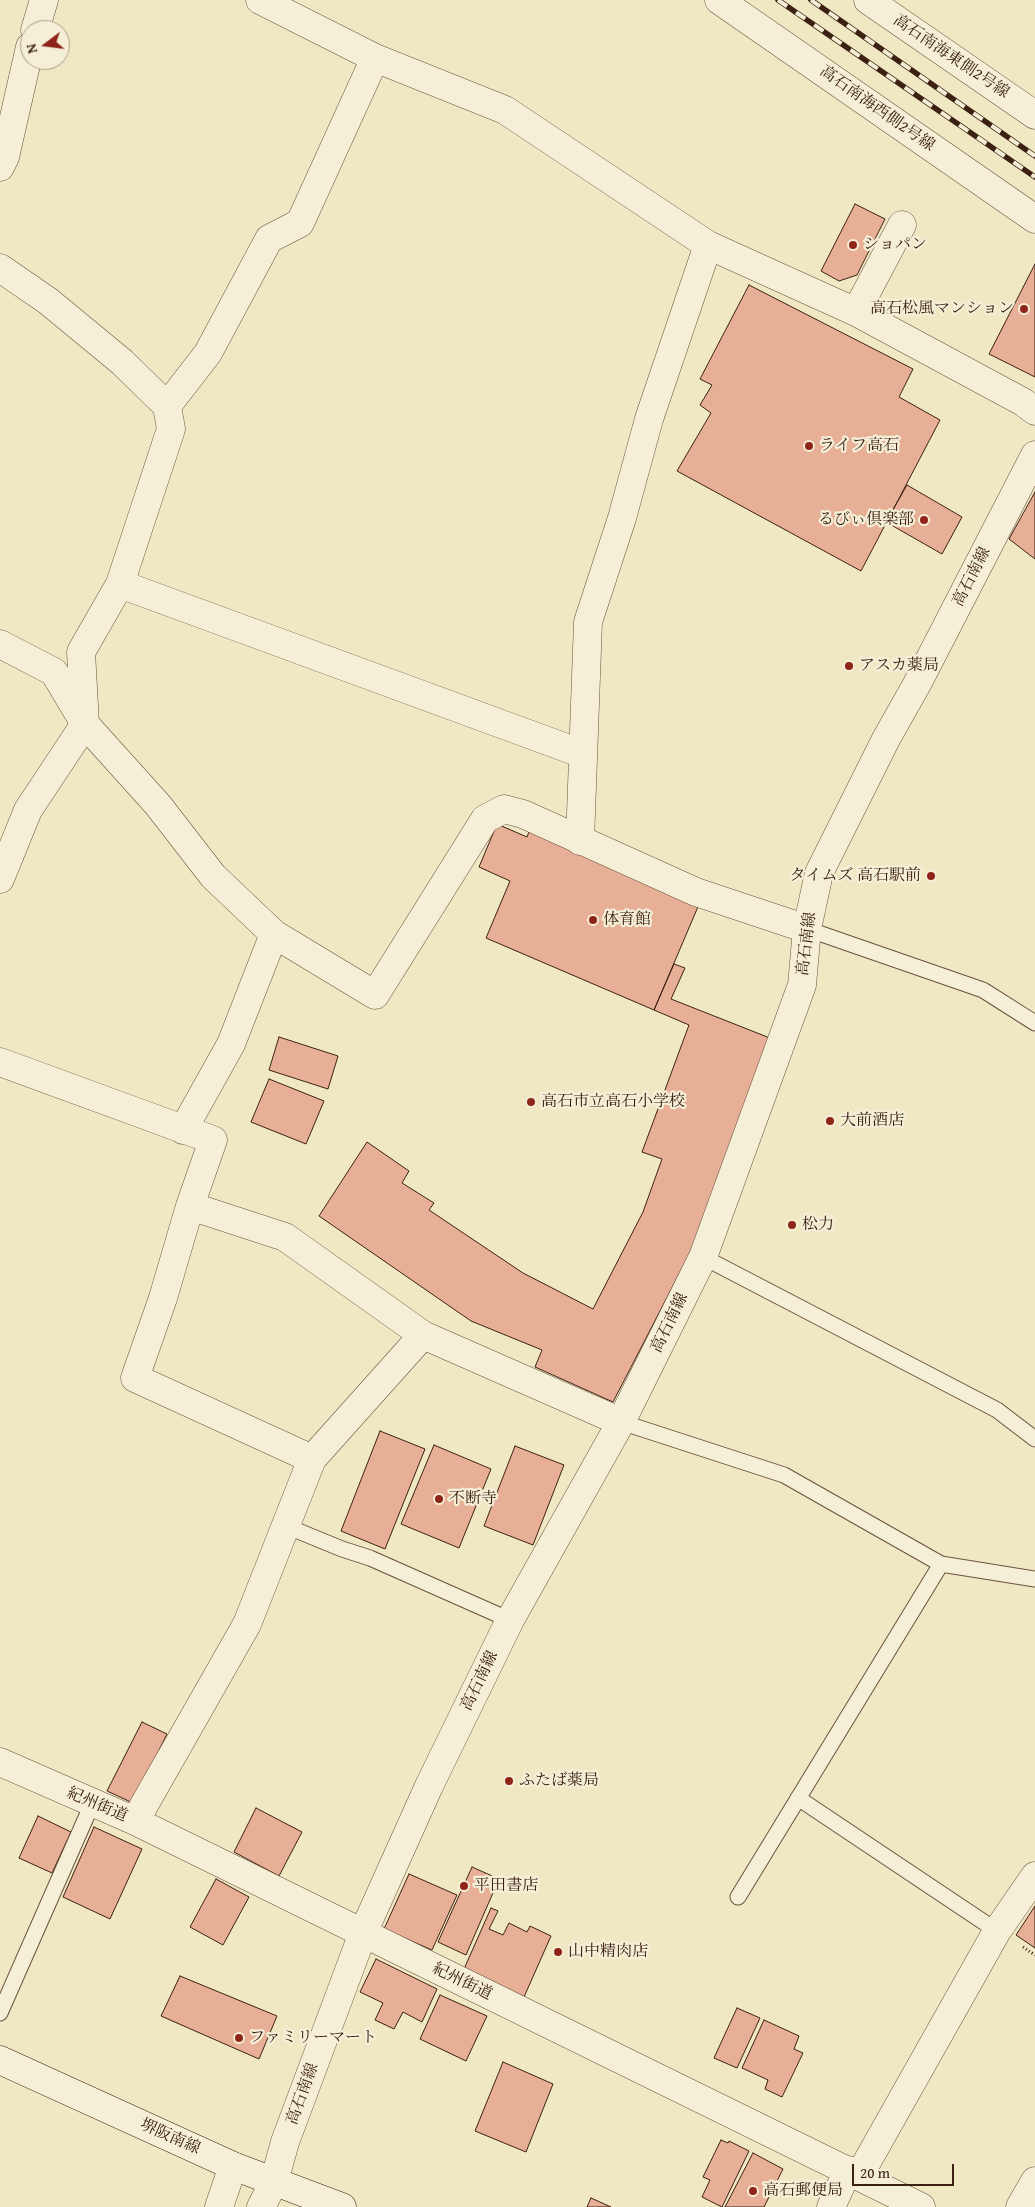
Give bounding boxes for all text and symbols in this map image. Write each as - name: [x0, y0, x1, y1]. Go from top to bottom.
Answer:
- street label: 高石南海東側2号線: [889, 11, 1013, 103]
- north arrow: [20, 20, 70, 70]
- text: N: [21, 42, 42, 56]
- street label: 高石南海西側2号線: [816, 62, 938, 156]
- place label: ショパン: [863, 235, 927, 255]
- marker: ショパン: [847, 239, 859, 251]
- place label: 高石松風マンション: [870, 299, 1014, 319]
- marker: 高石松風マンション: [1018, 303, 1030, 315]
- place label: ライフ高石: [819, 436, 899, 456]
- marker: ライフ高石: [803, 440, 815, 452]
- place label: るびぃ倶楽部: [818, 510, 914, 530]
- marker: るびぃ倶楽部: [918, 514, 930, 526]
- street label: 高石南線: [949, 544, 995, 610]
- place label: アスカ薬局: [859, 656, 939, 676]
- marker: アスカ薬局: [843, 660, 855, 672]
- place label: タイムズ 高石駅前: [789, 866, 921, 886]
- marker: タイムズ 高石駅前: [925, 870, 937, 882]
- place label: 体育館: [603, 910, 651, 930]
- street label: 高石南線: [794, 911, 820, 977]
- marker: 体育館: [587, 914, 599, 926]
- place label: 高石市立高石小学校: [541, 1092, 685, 1112]
- marker: 高石市立高石小学校: [525, 1096, 537, 1108]
- place label: 大前酒店: [840, 1111, 904, 1131]
- marker: 大前酒店: [824, 1115, 836, 1127]
- place label: 松力: [802, 1215, 834, 1235]
- marker: 松力: [786, 1219, 798, 1231]
- street label: 高石南線: [647, 1290, 693, 1356]
- place label: 不断寺: [449, 1489, 497, 1509]
- marker: 不断寺: [433, 1493, 445, 1505]
- street label: 高石南線: [457, 1648, 503, 1714]
- place label: ふたば薬局: [519, 1771, 599, 1791]
- marker: ふたば薬局: [503, 1775, 515, 1787]
- street label: 紀州街道: [64, 1784, 130, 1826]
- place label: 平田書店: [474, 1876, 538, 1896]
- marker: 平田書店: [458, 1880, 470, 1892]
- place label: 山中精肉店: [568, 1942, 648, 1962]
- marker: 山中精肉店: [552, 1946, 564, 1958]
- street label: 紀州街道: [429, 1959, 495, 2005]
- place label: ファミリーマート: [249, 2028, 377, 2048]
- marker: ファミリーマート: [233, 2032, 245, 2044]
- street label: 高石南線: [283, 2061, 323, 2127]
- street label: 堺阪南線: [137, 2115, 203, 2159]
- scale bar: [855, 2154, 958, 2186]
- text: 20 m: [860, 2162, 890, 2183]
- place label: 高石郵便局: [763, 2181, 843, 2201]
- marker: 高石郵便局: [747, 2185, 759, 2197]

